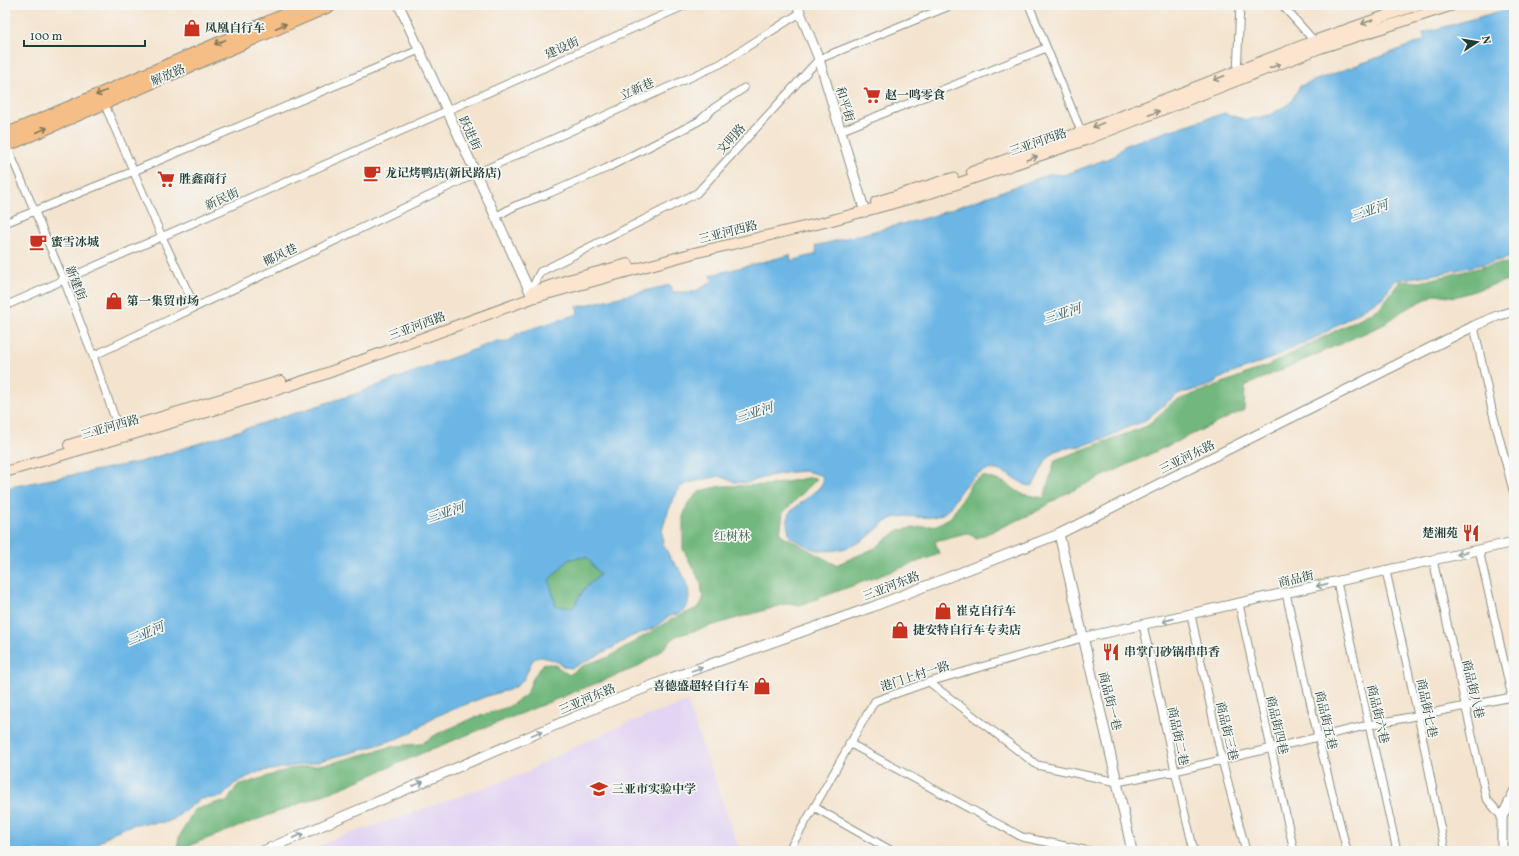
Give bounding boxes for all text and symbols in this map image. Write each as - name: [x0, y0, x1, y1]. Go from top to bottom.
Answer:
- shop icon: 凤凰自行车: [182, 18, 202, 38]
- one-way arrow: [1361, 19, 1374, 26]
- place label: 凤凰自行车: [205, 21, 265, 37]
- scale bar: [24, 22, 145, 48]
- one-way arrow: [275, 22, 287, 30]
- north arrow: [1457, 22, 1497, 62]
- text: 100 m: [30, 29, 63, 45]
- street label: 建设街: [543, 34, 583, 64]
- text: N: [1477, 35, 1493, 46]
- one-way arrow: [215, 39, 227, 46]
- one-way arrow: [1269, 61, 1281, 69]
- street label: 解放路: [149, 62, 188, 90]
- one-way arrow: [1214, 74, 1226, 82]
- street label: 立新巷: [618, 75, 657, 105]
- street label: 和平街: [831, 85, 857, 125]
- supermarket icon: 赵一鸣零食: [862, 85, 882, 105]
- place label: 赵一鸣零食: [885, 88, 945, 104]
- one-way arrow: [95, 90, 107, 97]
- one-way arrow: [1148, 108, 1160, 116]
- street label: 跃进街: [454, 114, 484, 154]
- street label: 文明路: [714, 121, 750, 158]
- one-way arrow: [1093, 122, 1105, 129]
- one-way arrow: [36, 126, 48, 133]
- street label: 三亚河西路: [1007, 126, 1069, 160]
- one-way arrow: [1026, 154, 1039, 161]
- cafe icon: 龙记烤鸭店(新民路店): [362, 163, 382, 183]
- place label: 龙记烤鸭店(新民路店): [385, 166, 501, 182]
- supermarket icon: 胜鑫商行: [156, 169, 176, 189]
- place label: 胜鑫商行: [179, 172, 227, 188]
- street label: 新民街: [203, 185, 243, 215]
- water label: 三亚河: [1348, 196, 1393, 227]
- street label: 三亚河西路: [697, 218, 759, 248]
- cafe icon: 蜜雪冰城: [28, 232, 48, 252]
- place label: 蜜雪冰城: [51, 235, 99, 251]
- street label: 椰风巷: [261, 241, 300, 271]
- street label: 新建街: [61, 264, 90, 304]
- shop icon: 第一集贸市场: [104, 291, 124, 311]
- place label: 第一集贸市场: [127, 294, 199, 310]
- water label: 三亚河: [1041, 300, 1086, 329]
- street label: 三亚河西路: [386, 309, 448, 345]
- water label: 三亚河: [733, 399, 778, 428]
- street label: 三亚河西路: [79, 412, 141, 444]
- street label: 三亚河东路: [1157, 438, 1218, 478]
- water label: 三亚河: [424, 499, 469, 528]
- restaurant icon: 楚湘苑: [1461, 523, 1481, 543]
- place label: 楚湘苑: [1422, 526, 1458, 542]
- park label: 红树林: [714, 529, 751, 545]
- one-way arrow: [1456, 550, 1469, 558]
- street label: 商品街: [1277, 568, 1317, 592]
- street label: 三亚河东路: [860, 569, 922, 605]
- one-way arrow: [1316, 582, 1329, 590]
- shop icon: 崔克自行车: [933, 601, 953, 621]
- place label: 崔克自行车: [956, 604, 1016, 620]
- one-way arrow: [1162, 616, 1175, 624]
- water label: 三亚河: [124, 618, 169, 651]
- shop icon: 捷安特自行车专卖店: [890, 620, 910, 640]
- place label: 捷安特自行车专卖店: [913, 623, 1021, 639]
- restaurant icon: 串掌门砂锅串串香: [1101, 642, 1121, 662]
- place label: 串掌门砂锅串串香: [1124, 645, 1220, 661]
- street label: 港门上村一路: [879, 658, 952, 696]
- street label: 商品街八巷: [1457, 658, 1487, 720]
- one-way arrow: [690, 664, 702, 672]
- street label: 商品街一巷: [1094, 670, 1124, 732]
- shop icon: 喜德盛超轻自行车: [752, 676, 772, 696]
- street label: 商品街七巷: [1412, 677, 1440, 739]
- place label: 喜德盛超轻自行车: [653, 679, 749, 695]
- street label: 三亚河东路: [557, 681, 618, 719]
- street label: 商品街六巷: [1362, 683, 1392, 745]
- street label: 商品街五巷: [1310, 689, 1340, 751]
- street label: 商品街四巷: [1261, 694, 1291, 756]
- street label: 商品街三巷: [1211, 700, 1241, 762]
- street label: 商品街二巷: [1163, 705, 1191, 767]
- one-way arrow: [531, 729, 543, 736]
- school or university icon: 三亚市实验中学: [589, 779, 609, 799]
- one-way arrow: [411, 780, 423, 788]
- place label: 三亚市实验中学: [612, 782, 696, 798]
- one-way arrow: [292, 831, 304, 839]

